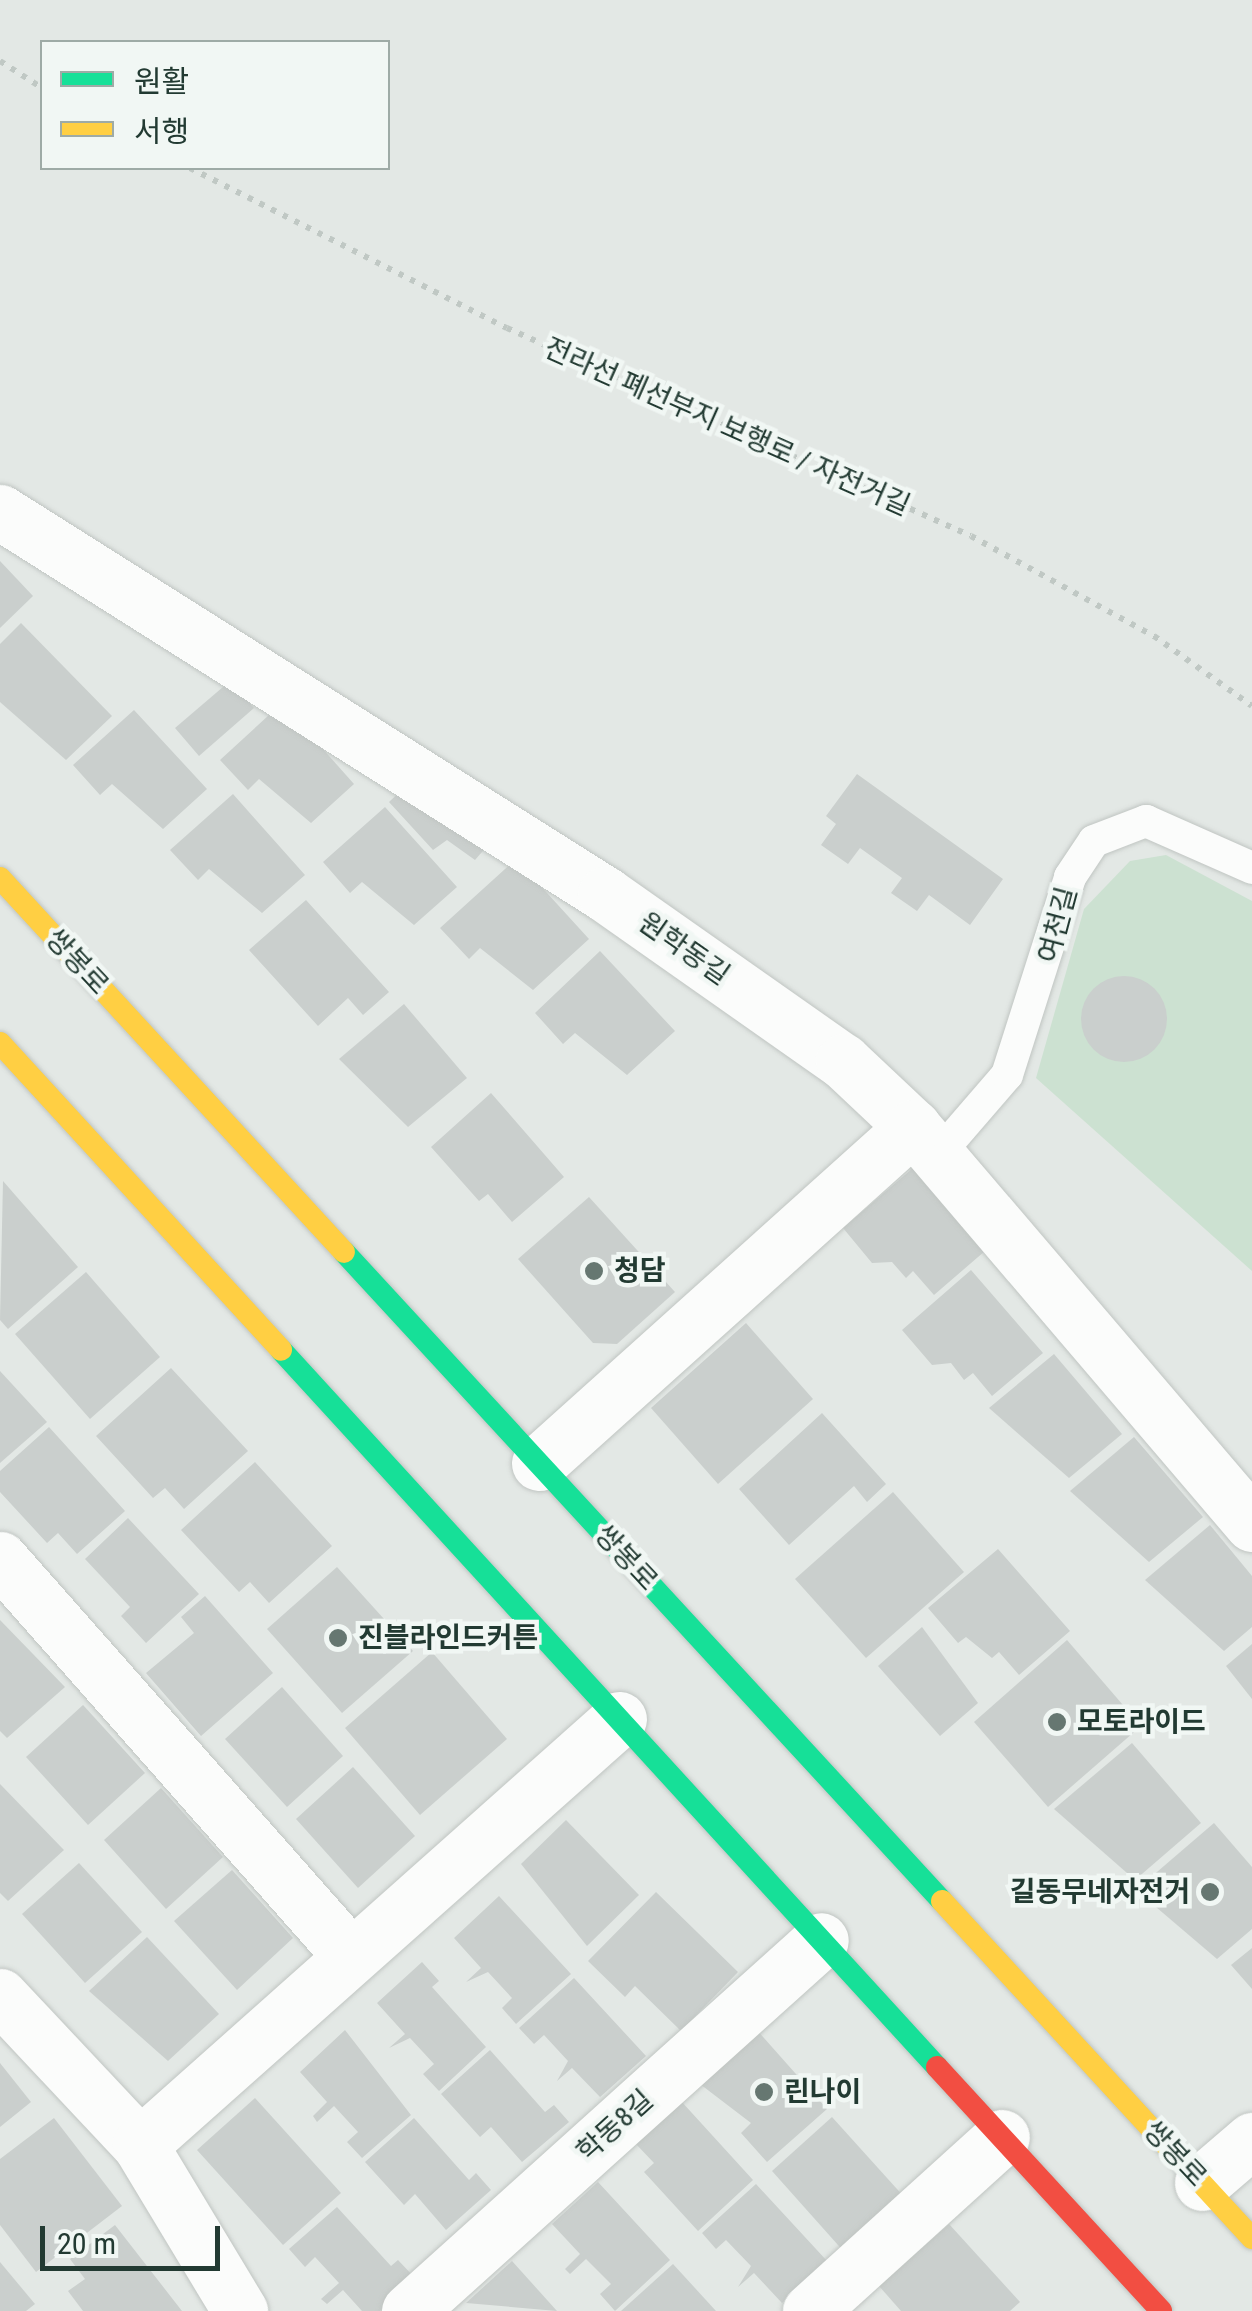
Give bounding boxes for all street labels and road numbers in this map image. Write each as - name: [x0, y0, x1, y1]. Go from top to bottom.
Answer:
- street label: 전라선 폐선부지 보행로 / 자전거길: [539, 331, 915, 523]
- street label: 여천길: [1032, 883, 1084, 967]
- street label: 원학동길: [632, 906, 736, 992]
- street label: 쌍봉로: [38, 922, 116, 1002]
- street label: 쌍봉로: [587, 1518, 665, 1598]
- street label: 학동8길: [570, 2083, 660, 2169]
- street label: 쌍봉로: [1136, 2114, 1214, 2194]

